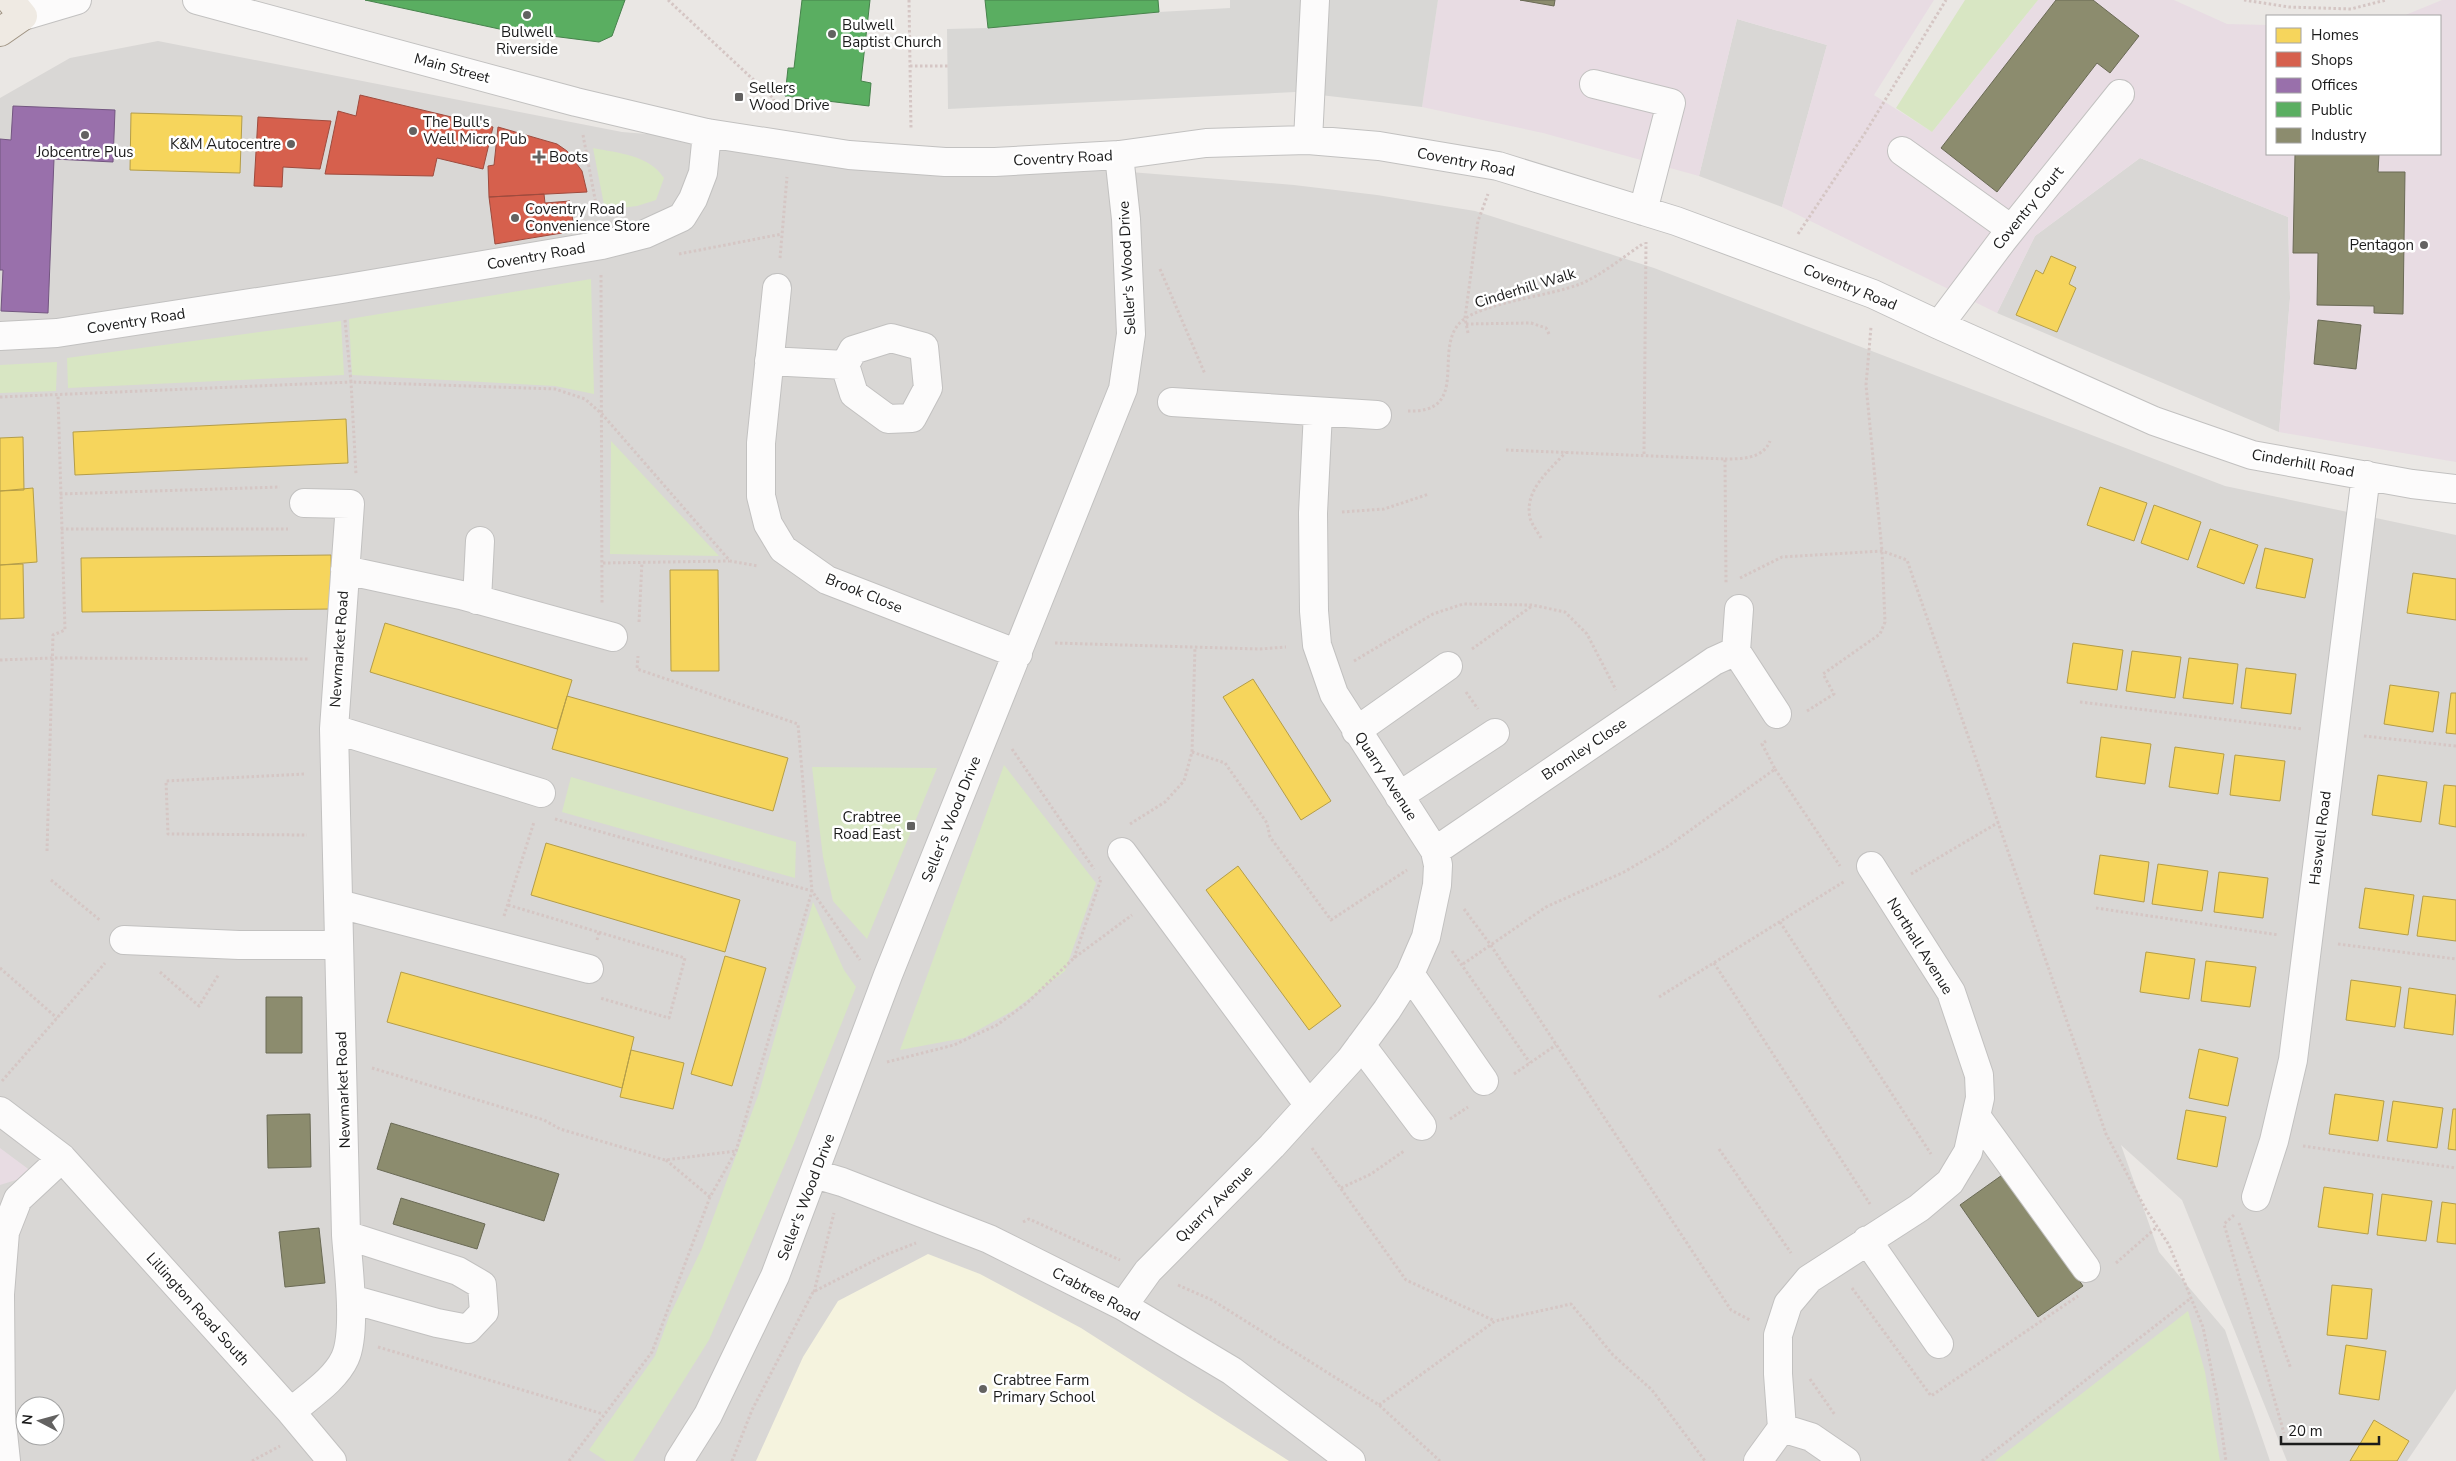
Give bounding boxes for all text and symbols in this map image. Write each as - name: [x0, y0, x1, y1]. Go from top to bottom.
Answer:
- marker: Bulwell Riverside: [521, 9, 533, 21]
- place label: Bulwell Baptist Church: [842, 15, 942, 52]
- legend: [2266, 15, 2441, 155]
- place label: Bulwell Riverside: [496, 22, 558, 59]
- text: Homes: [2311, 25, 2359, 45]
- marker: Bulwell Baptist Church: [826, 28, 838, 40]
- street label: Main Street: [412, 48, 493, 88]
- text: Shops: [2311, 50, 2353, 70]
- text: Offices: [2311, 75, 2358, 95]
- place label: Sellers Wood Drive: [749, 78, 830, 115]
- marker: Sellers Wood Drive: [733, 91, 745, 103]
- text: Public: [2311, 100, 2352, 120]
- place label: The Bull's Well Micro Pub: [423, 112, 527, 149]
- marker: The Bull's Well Micro Pub: [407, 125, 419, 137]
- text: Industry: [2311, 125, 2367, 145]
- marker: Jobcentre Plus: [79, 129, 91, 141]
- place label: K&M Autocentre: [170, 134, 281, 154]
- marker: K&M Autocentre: [285, 138, 297, 150]
- place label: Jobcentre Plus: [35, 142, 134, 162]
- street label: Coventry Road: [1415, 143, 1517, 181]
- street label: Coventry Road: [1013, 145, 1113, 171]
- place label: Boots: [549, 147, 588, 167]
- marker: Boots: [533, 151, 545, 163]
- street label: Coventry Court: [1988, 162, 2068, 254]
- place label: Coventry Road Convenience Store: [525, 199, 650, 236]
- street label: Seller's Wood Drive: [1114, 200, 1140, 336]
- marker: Coventry Road Convenience Store: [509, 212, 521, 224]
- place label: Pentagon: [2349, 235, 2414, 255]
- street label: Coventry Road: [485, 238, 587, 274]
- marker: Pentagon: [2418, 239, 2430, 251]
- street label: Coventry Road: [1800, 259, 1900, 315]
- street label: Cinderhill Walk: [1472, 263, 1578, 313]
- street label: Coventry Road: [85, 303, 187, 339]
- street label: Cinderhill Road: [2250, 444, 2356, 482]
- street label: Brook Close: [822, 568, 906, 618]
- street label: Newmarket Road: [325, 590, 353, 708]
- street label: Bromley Close: [1538, 713, 1630, 785]
- street label: Quarry Avenue: [1350, 728, 1422, 824]
- street label: Seller's Wood Drive: [917, 753, 985, 885]
- street label: Haswell Road: [2304, 790, 2336, 886]
- place label: Crabtree Road East: [833, 807, 902, 844]
- marker: Crabtree Road East: [905, 820, 917, 832]
- street label: Northall Avenue: [1882, 894, 1958, 998]
- street label: Newmarket Road: [331, 1031, 355, 1149]
- street label: Seller's Wood Drive: [773, 1131, 839, 1263]
- street label: Quarry Avenue: [1171, 1161, 1257, 1247]
- street label: Lillington Road South: [142, 1248, 254, 1370]
- street label: Crabtree Road: [1048, 1262, 1144, 1326]
- place label: Crabtree Farm Primary School: [993, 1370, 1096, 1407]
- marker: Crabtree Farm Primary School: [977, 1383, 989, 1395]
- north arrow: [15, 1396, 65, 1446]
- text: N: [18, 1413, 38, 1426]
- scale bar: [2281, 1414, 2378, 1446]
- text: 20 m: [2288, 1421, 2323, 1441]

